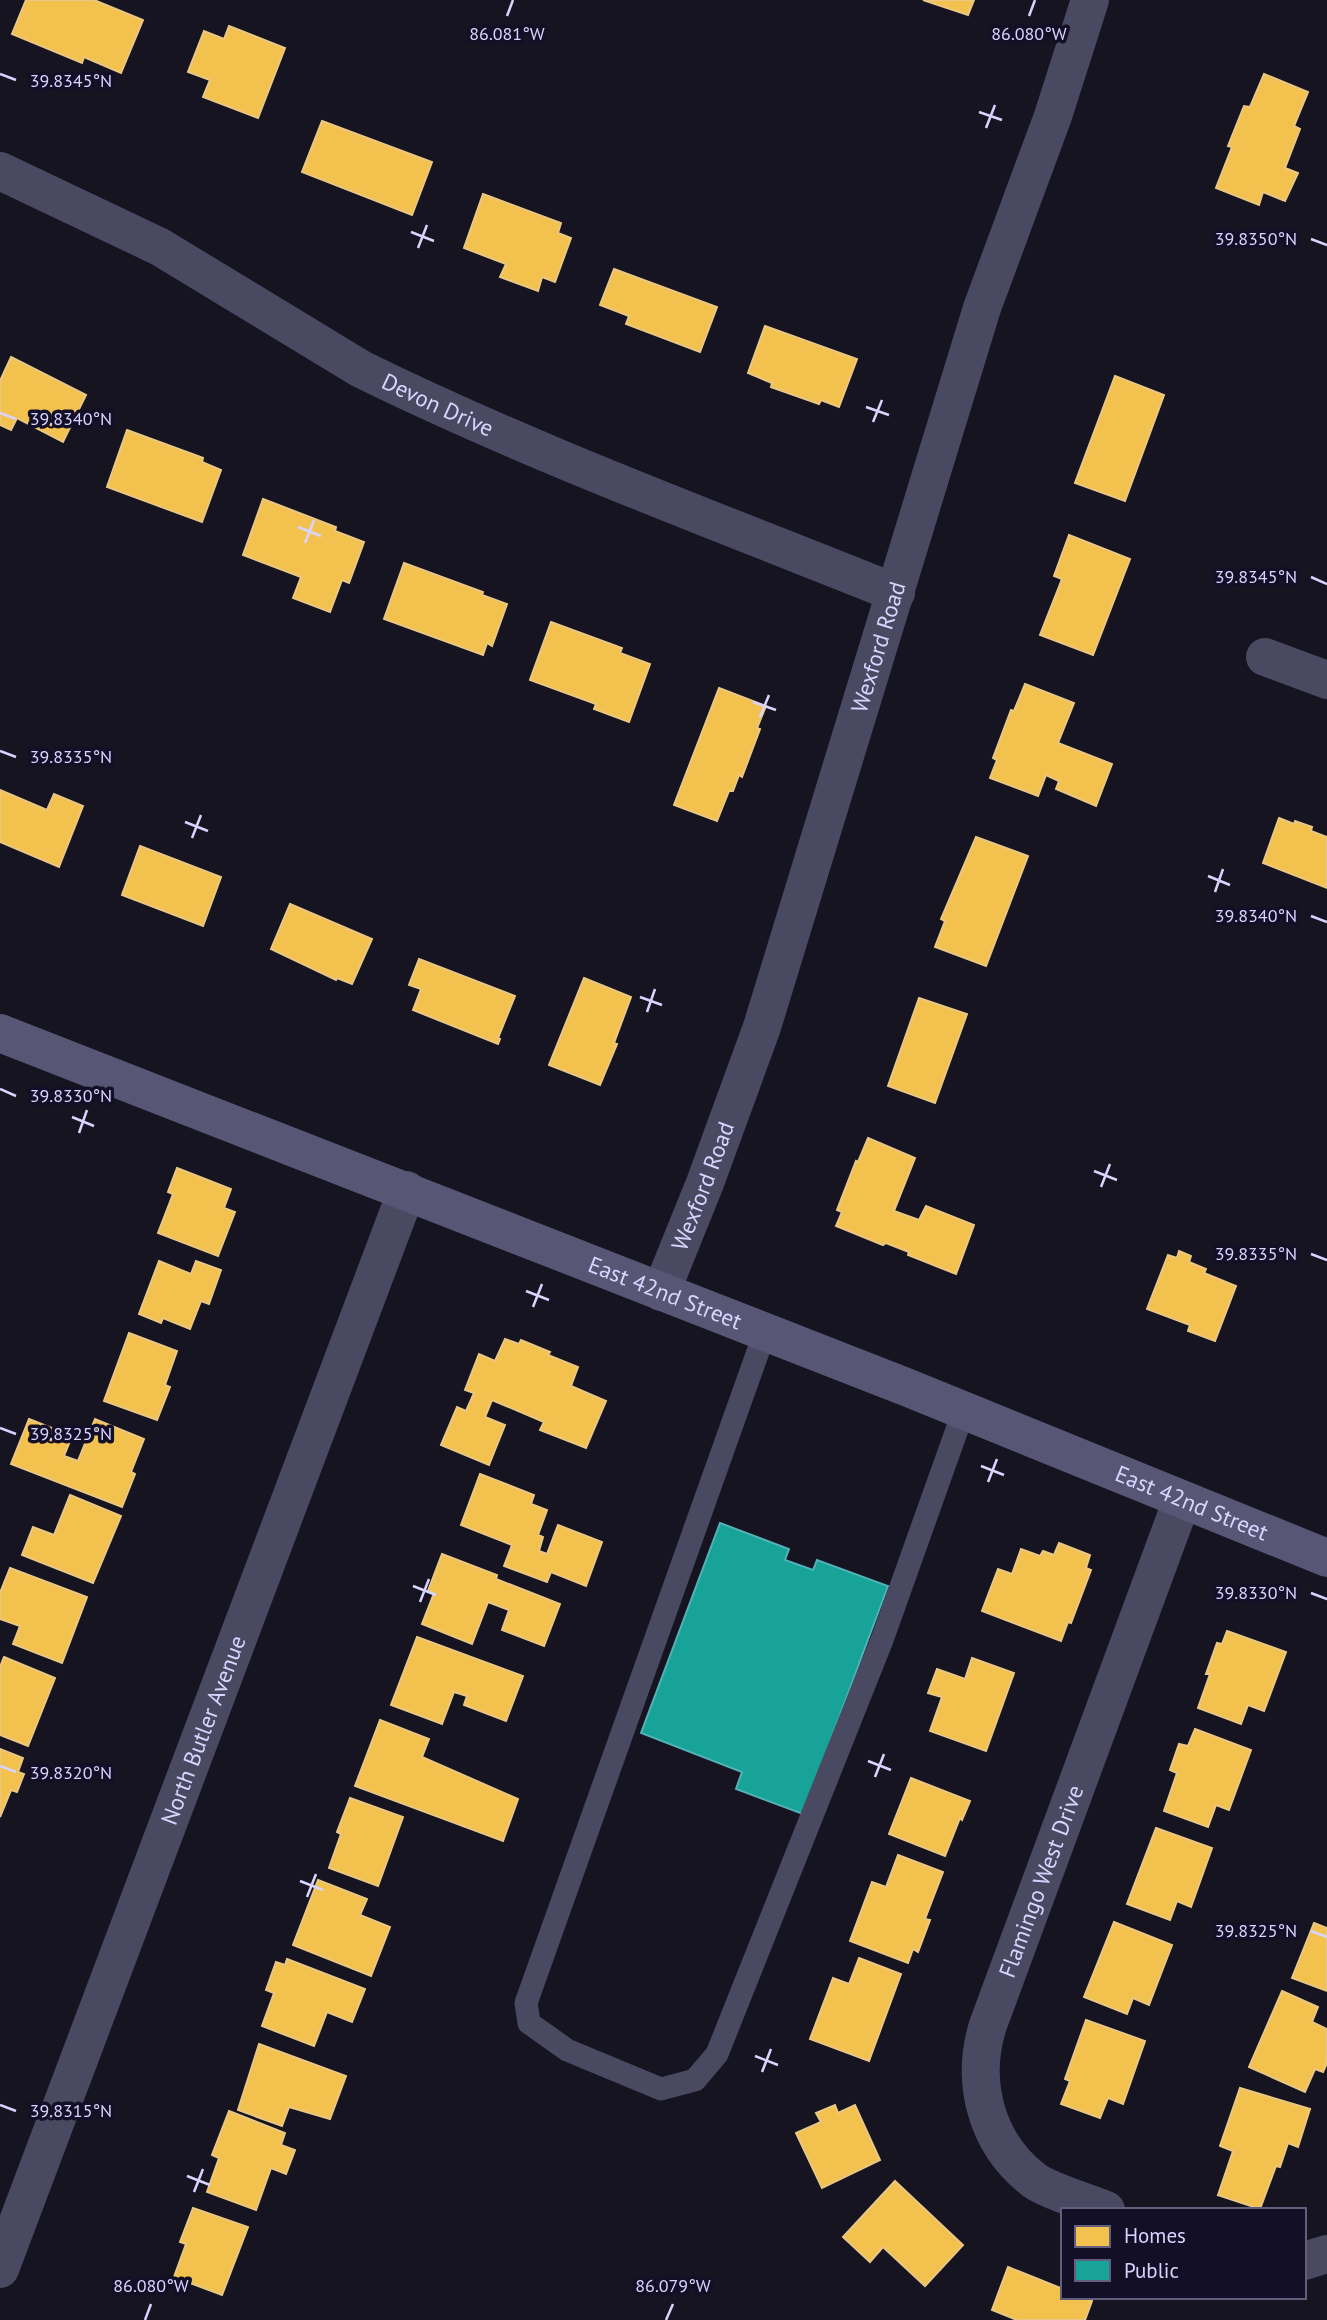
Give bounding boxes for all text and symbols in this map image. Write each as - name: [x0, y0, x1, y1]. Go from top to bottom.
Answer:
- text: 86.081°W: [469, 22, 545, 45]
- text: 86.080°W: [991, 22, 1067, 45]
- text: 39.8345°N: [30, 69, 112, 92]
- text: 39.8350°N: [1215, 227, 1297, 250]
- street label: Devon Drive: [377, 366, 498, 442]
- text: 39.8340°N: [30, 407, 112, 430]
- text: 39.8345°N: [1215, 565, 1297, 588]
- street label: Wexford Road: [844, 578, 911, 716]
- text: 39.8335°N: [30, 745, 112, 768]
- text: 39.8340°N: [1215, 904, 1297, 927]
- text: 39.8330°N: [30, 1084, 112, 1107]
- street label: Wexford Road: [664, 1118, 740, 1254]
- text: 39.8335°N: [1215, 1242, 1297, 1265]
- street label: East 42nd Street: [584, 1249, 746, 1336]
- text: 39.8325°N: [30, 1422, 112, 1445]
- street label: East 42nd Street: [1111, 1459, 1273, 1547]
- text: 39.8330°N: [1215, 1581, 1297, 1604]
- street label: North Butler Avenue: [154, 1631, 252, 1829]
- text: 39.8320°N: [30, 1761, 112, 1784]
- street label: Flamingo West Drive: [992, 1781, 1089, 1981]
- text: 39.8325°N: [1215, 1919, 1297, 1942]
- text: 39.8315°N: [30, 2099, 112, 2122]
- legend: [1061, 2208, 1306, 2299]
- text: Homes: [1124, 2222, 1186, 2249]
- text: Public: [1124, 2257, 1179, 2284]
- text: 86.080°W: [113, 2274, 189, 2297]
- text: 86.079°W: [635, 2274, 711, 2297]

